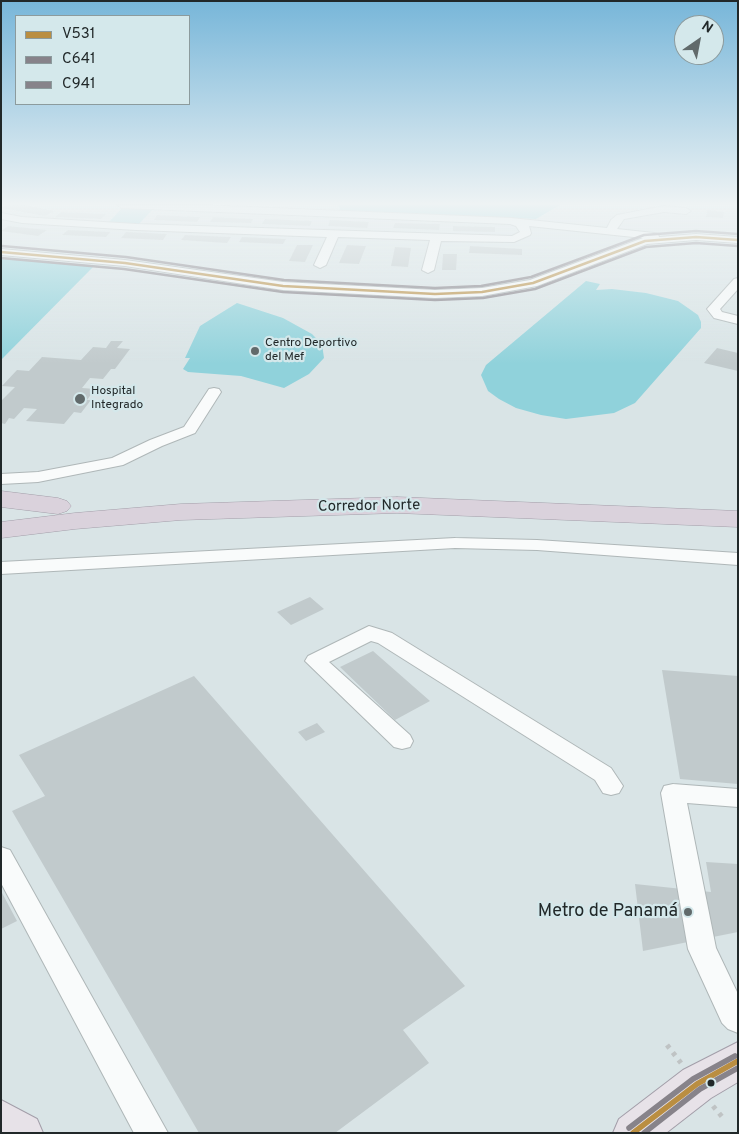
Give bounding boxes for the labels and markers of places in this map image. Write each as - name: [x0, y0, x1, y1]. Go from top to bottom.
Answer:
- place label: Centro Deportivo del Mef: [265, 337, 357, 365]
- marker: Centro Deportivo del Mef: [249, 345, 261, 357]
- place label: Hospital Integrado: [91, 385, 143, 413]
- marker: Hospital Integrado: [73, 392, 87, 406]
- place label: Metro de Panamá: [538, 901, 678, 923]
- marker: Metro de Panamá: [682, 906, 694, 918]
- unlabelled marker: [706, 1078, 716, 1088]

